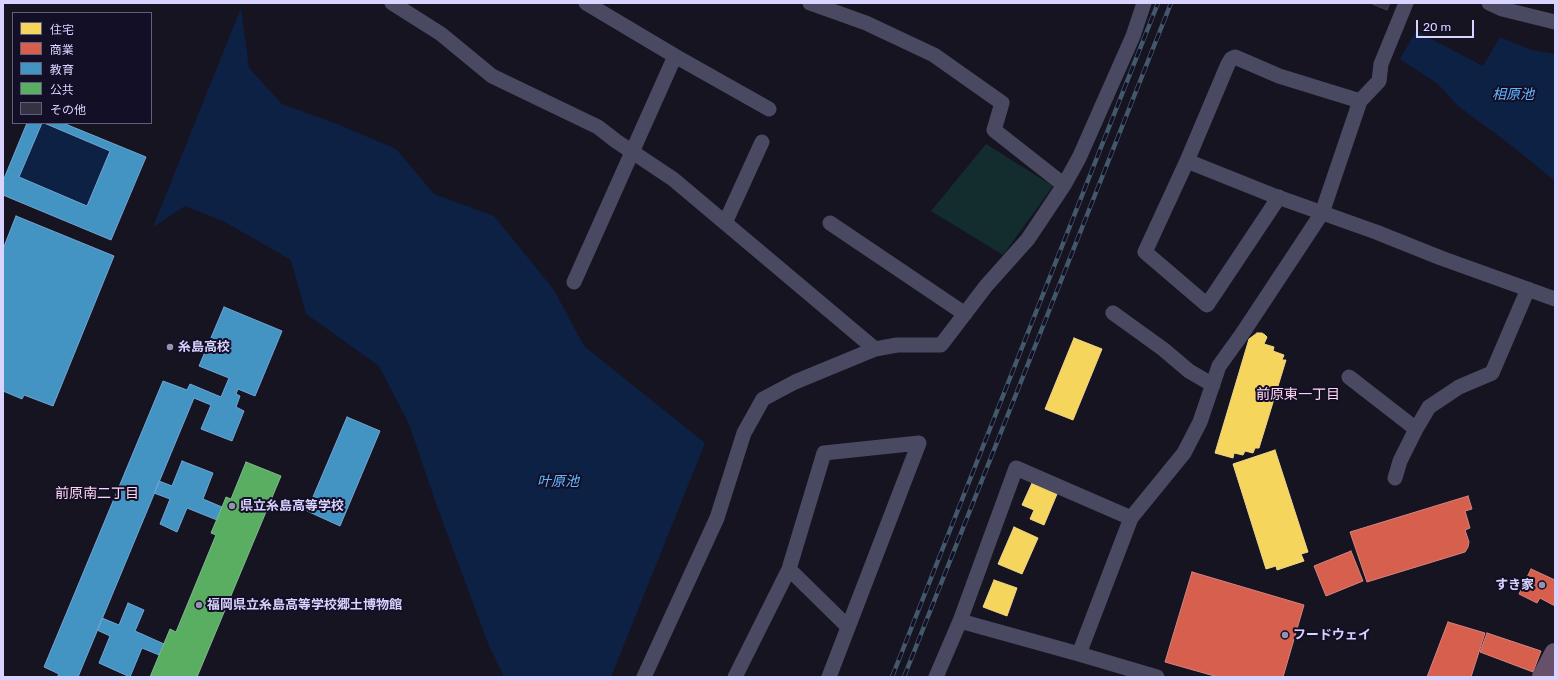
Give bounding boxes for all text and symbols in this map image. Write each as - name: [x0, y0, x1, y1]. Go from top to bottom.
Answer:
- legend: [12, 12, 152, 124]
- scale bar: [1418, 12, 1476, 38]
- text: 20 m: [1423, 20, 1451, 34]
- text: 住宅: [50, 23, 74, 37]
- text: 商業: [50, 43, 74, 57]
- text: 教育: [50, 63, 74, 77]
- text: 公共: [50, 83, 74, 97]
- water label: 相原池: [1492, 87, 1534, 103]
- text: その他: [50, 103, 86, 117]
- place label: 糸島高校: [178, 339, 230, 355]
- marker: 糸島高校: [165, 342, 175, 352]
- district label: 前原東一丁目: [1256, 387, 1340, 403]
- water label: 叶原池: [537, 474, 579, 490]
- district label: 前原南二丁目: [55, 486, 139, 502]
- place label: 県立糸島高等学校: [240, 498, 344, 514]
- marker: 県立糸島高等学校: [227, 501, 237, 511]
- place label: すき家: [1495, 577, 1534, 593]
- marker: すき家: [1537, 580, 1547, 590]
- place label: 福岡県立糸島高等学校郷土博物館: [207, 597, 402, 613]
- marker: 福岡県立糸島高等学校郷土博物館: [194, 600, 204, 610]
- place label: フードウェイ: [1293, 627, 1371, 643]
- marker: フードウェイ: [1280, 630, 1290, 640]

